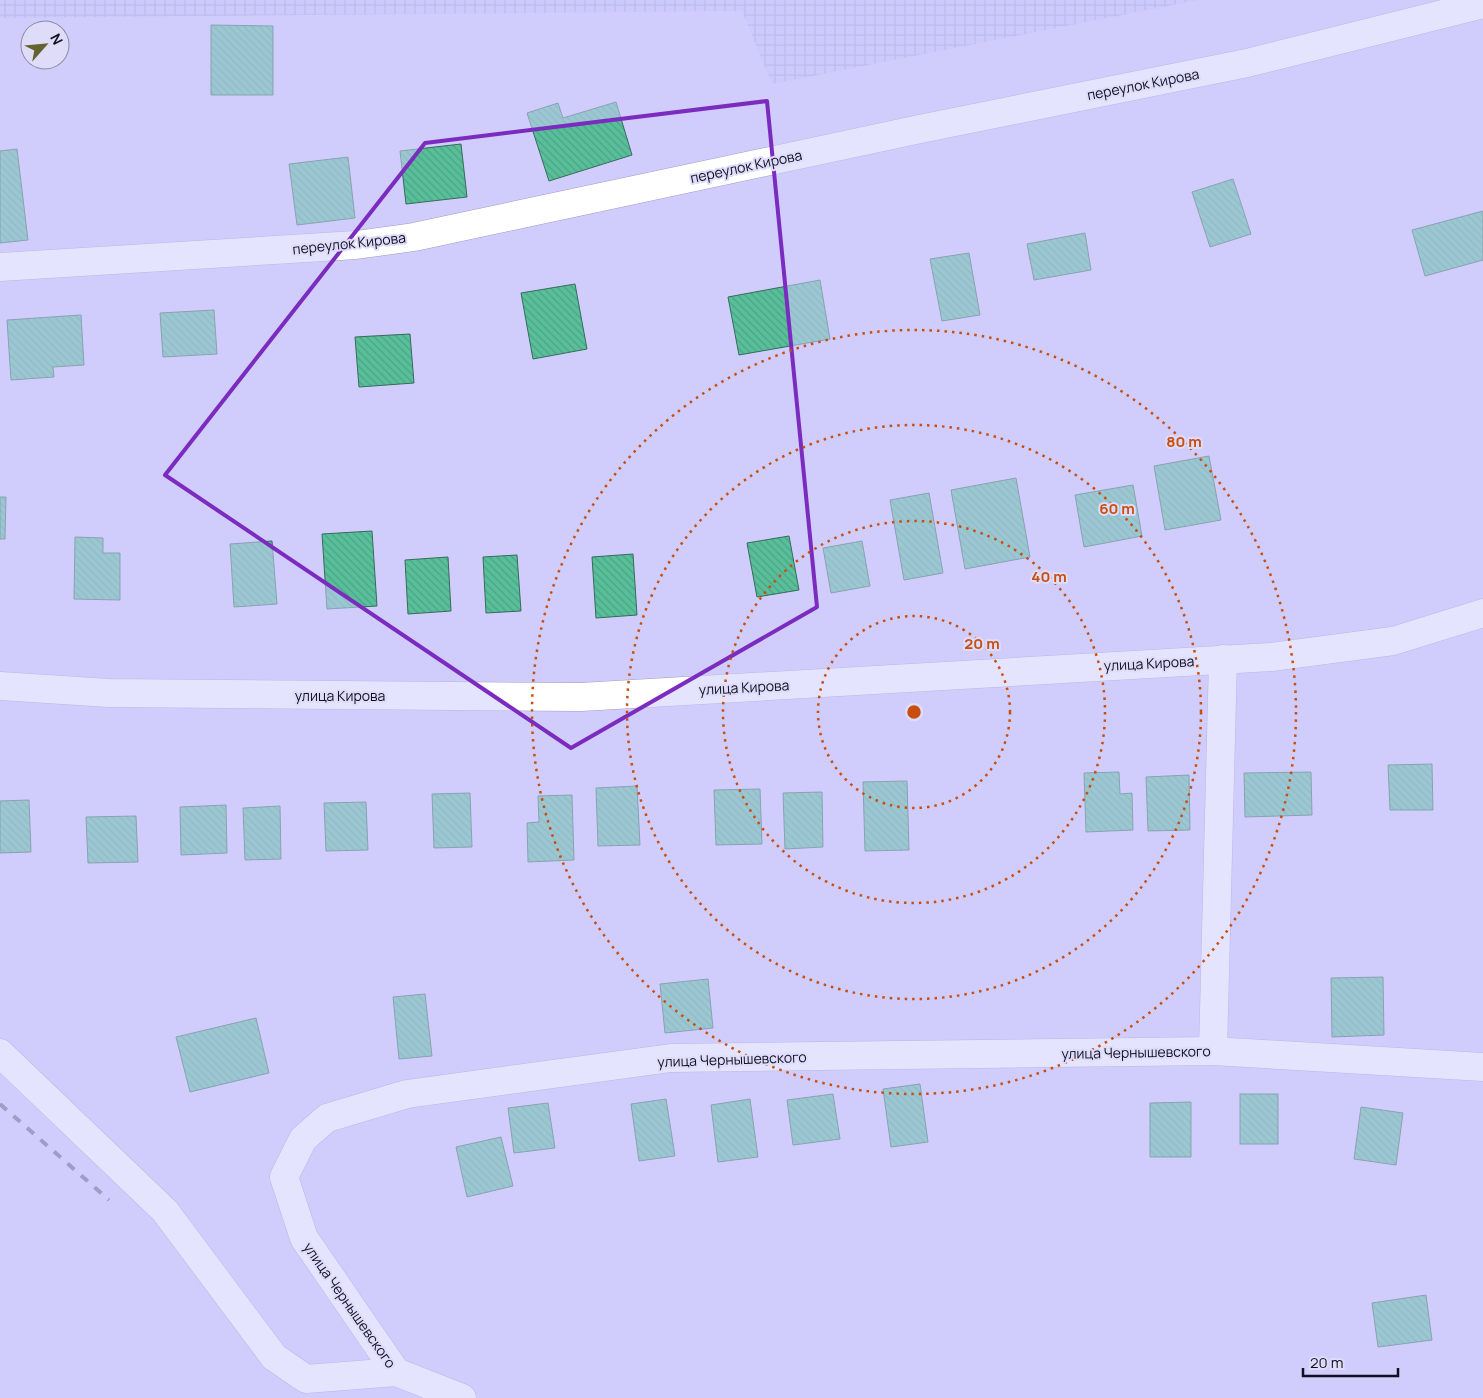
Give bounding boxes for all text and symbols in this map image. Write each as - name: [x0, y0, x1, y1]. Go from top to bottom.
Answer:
- north arrow: [20, 20, 70, 70]
- text: N: [46, 30, 68, 48]
- street label: переулок Кирова: [1085, 64, 1201, 104]
- street label: переулок Кирова: [688, 145, 804, 187]
- street label: переулок Кирова: [291, 228, 407, 258]
- text: 80 m: [1166, 431, 1202, 452]
- text: 60 m: [1099, 498, 1135, 519]
- text: 40 m: [1031, 566, 1067, 587]
- text: 20 m: [964, 633, 1000, 654]
- street label: улица Кирова: [1103, 651, 1195, 675]
- street label: улица Кирова: [698, 675, 790, 699]
- street label: улица Кирова: [295, 686, 385, 705]
- centre of rings: [905, 703, 923, 721]
- street label: улица Чернышевского: [1061, 1041, 1211, 1063]
- street label: улица Чернышевского: [657, 1047, 807, 1071]
- street label: улица Чернышевского: [299, 1238, 401, 1372]
- scale bar: [1303, 1346, 1398, 1378]
- text: 20 m: [1310, 1352, 1343, 1373]

